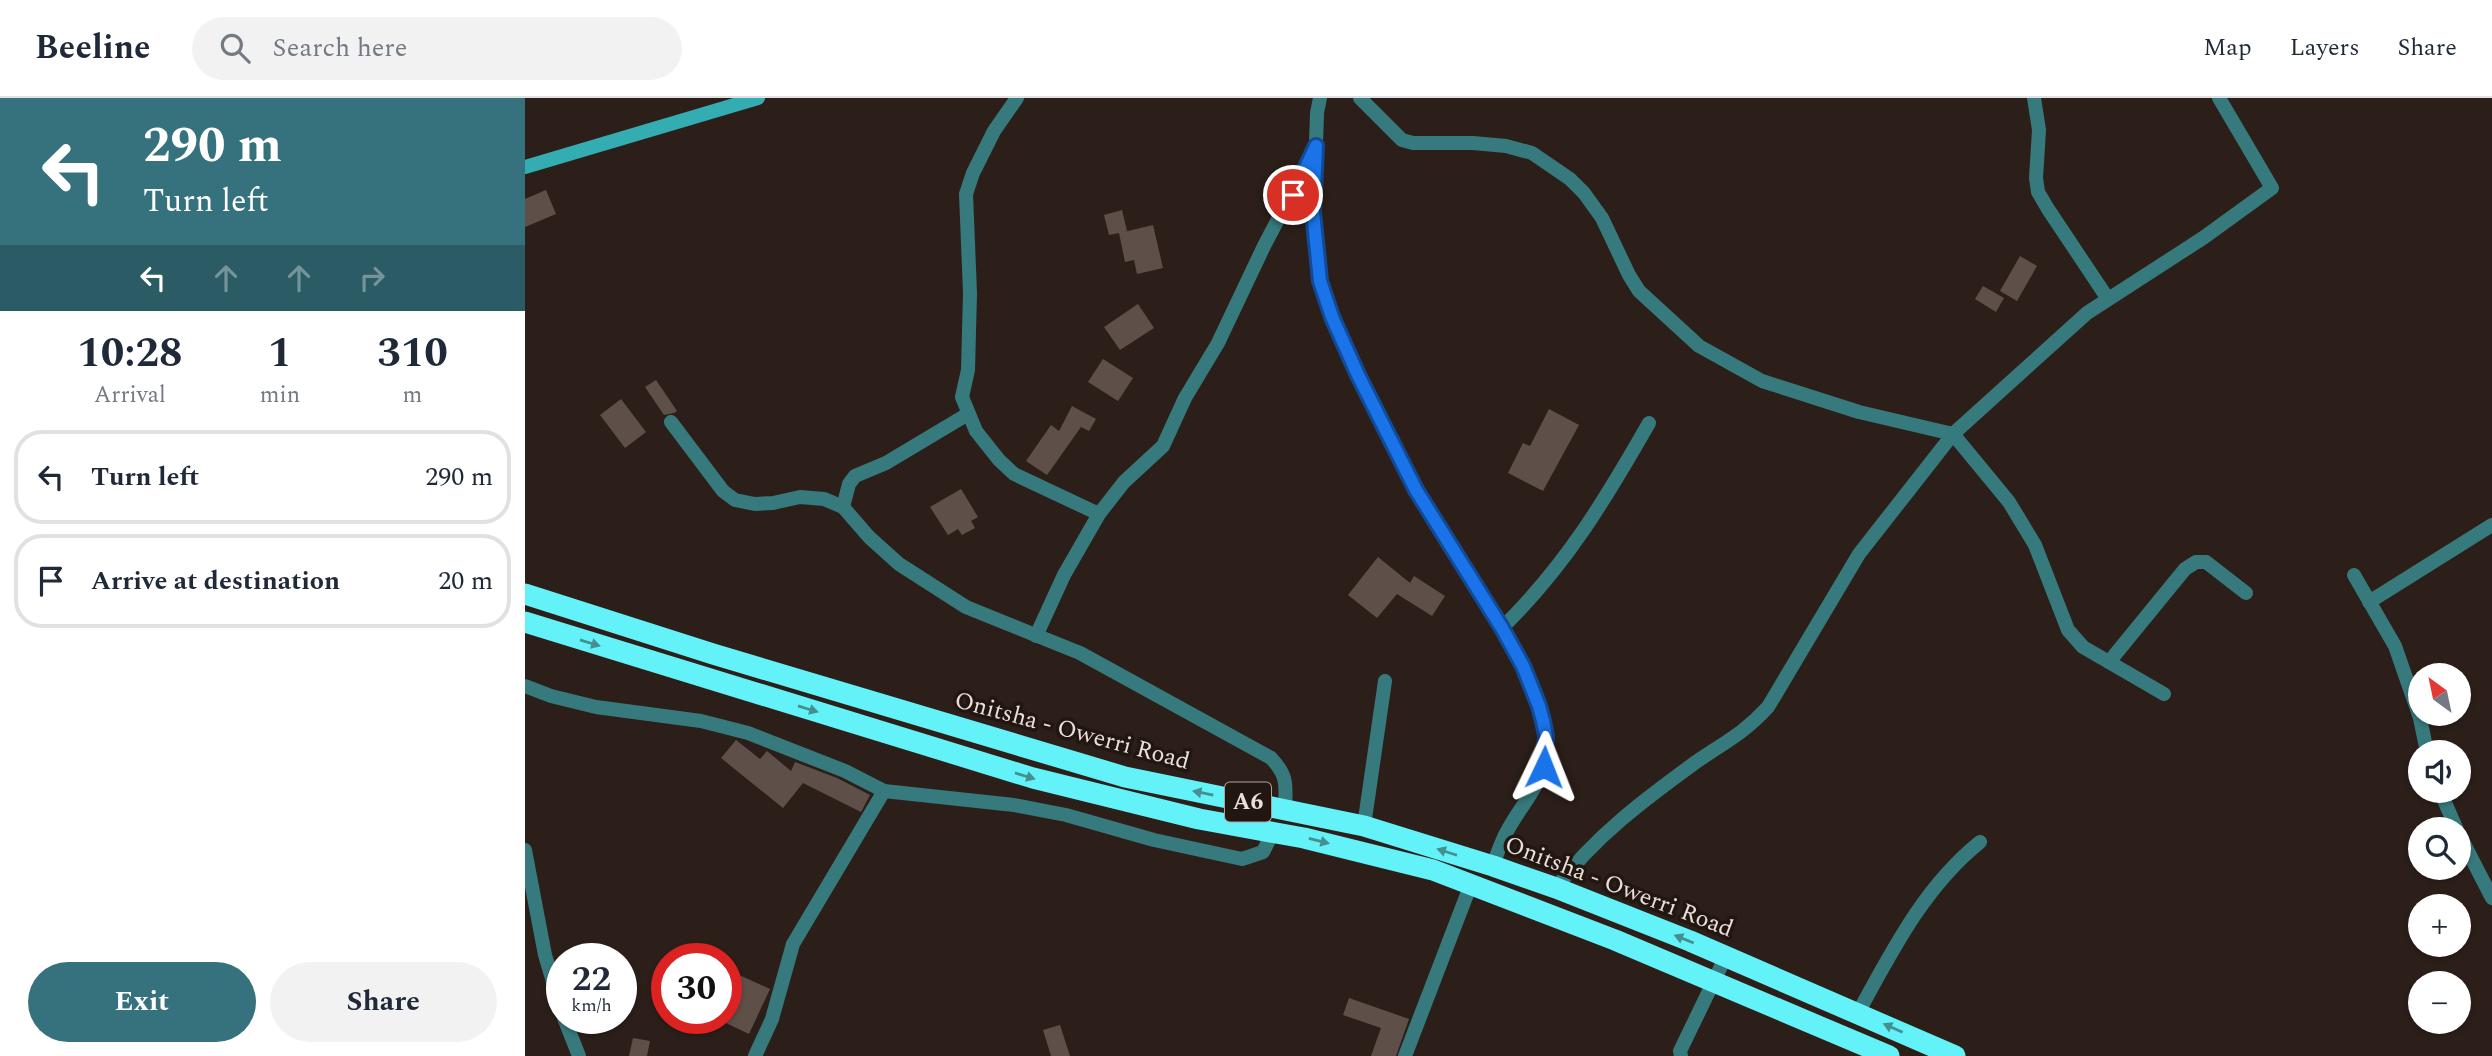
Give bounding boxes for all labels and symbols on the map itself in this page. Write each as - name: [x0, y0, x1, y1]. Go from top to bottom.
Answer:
- pin: [1263, 165, 1323, 225]
- one-way arrow: [580, 638, 601, 648]
- north arrow: [2408, 663, 2471, 726]
- street label: Onitsha - Owerri Road: [950, 682, 1194, 780]
- one-way arrow: [798, 704, 819, 714]
- position arrow: [1507, 730, 1581, 804]
- one-way arrow: [1015, 771, 1036, 781]
- road number: A6: [1225, 782, 1271, 822]
- one-way arrow: [1192, 787, 1214, 798]
- street label: Onitsha - Owerri Road: [1499, 827, 1739, 947]
- one-way arrow: [1308, 836, 1330, 847]
- one-way arrow: [1437, 846, 1458, 857]
- one-way arrow: [1673, 933, 1694, 944]
- speed limit sign: 30: [651, 943, 742, 1034]
- one-way arrow: [1883, 1022, 1903, 1034]

